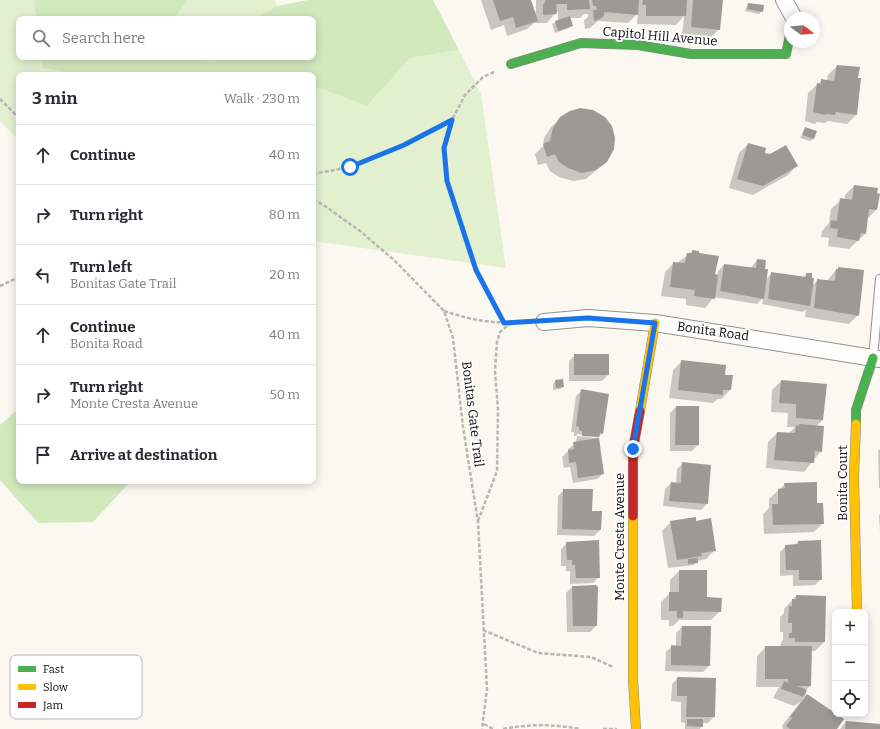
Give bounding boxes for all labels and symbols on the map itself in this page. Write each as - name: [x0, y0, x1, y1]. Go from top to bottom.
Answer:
- north arrow: [784, 12, 820, 48]
- street label: Capitol Hill Avenue: [602, 24, 718, 48]
- route start: [341, 158, 359, 176]
- street label: Bonita Road: [676, 319, 750, 344]
- street label: Bonitas Gate Trail: [459, 360, 487, 468]
- route end: [624, 440, 642, 458]
- street label: Bonita Court: [835, 445, 850, 521]
- street label: Monte Cresta Avenue: [612, 473, 627, 601]
- legend: [10, 655, 142, 719]
- text: Fast: [43, 663, 64, 676]
- text: Slow: [43, 681, 68, 694]
- text: Jam: [42, 699, 63, 712]

